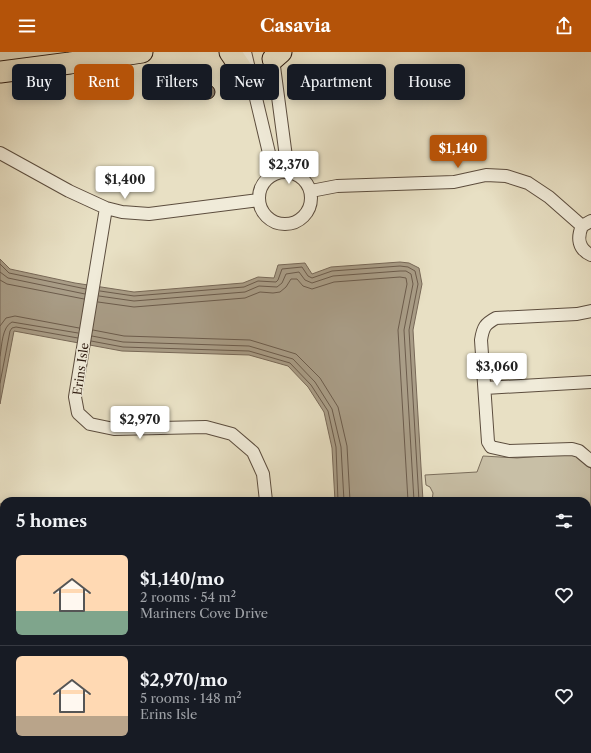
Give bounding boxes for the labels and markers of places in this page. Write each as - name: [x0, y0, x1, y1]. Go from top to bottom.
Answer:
- pin: $1,140: [425, 135, 491, 169]
- pin: $2,370: [256, 151, 322, 185]
- pin: $1,400: [92, 166, 158, 200]
- pin: $3,060: [464, 353, 530, 387]
- pin: $2,970: [107, 406, 173, 440]

